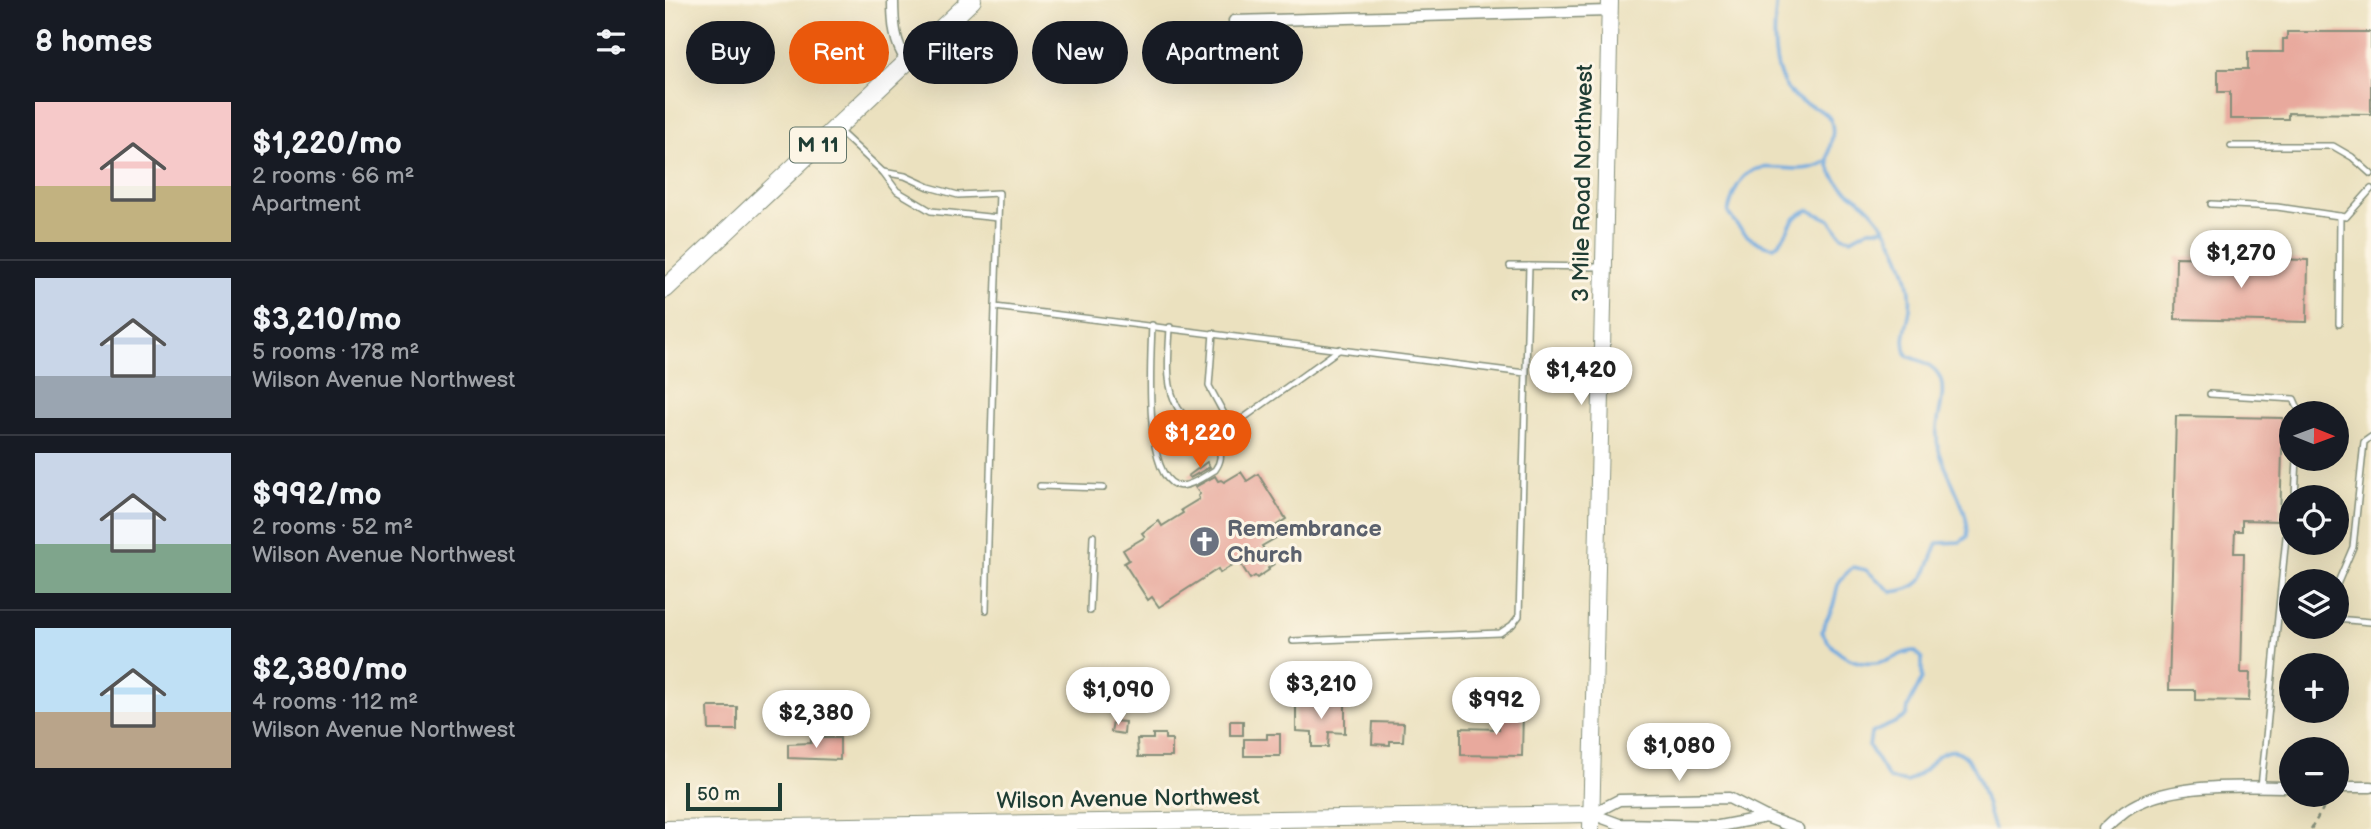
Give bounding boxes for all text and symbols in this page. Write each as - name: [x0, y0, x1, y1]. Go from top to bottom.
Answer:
- chip: Buy: [686, 21, 775, 84]
- chip: Rent: [789, 21, 889, 84]
- chip: Filters: [903, 21, 1018, 84]
- chip: New: [1032, 21, 1128, 84]
- chip: Apartment: [1142, 21, 1303, 84]
- icon: filters: [592, 23, 630, 61]
- text: 8 homes: [35, 24, 152, 60]
- street label: 3 Mile Road Northwest: [1567, 64, 1599, 302]
- text: $1,220/mo: [252, 126, 402, 162]
- road number: M 11: [790, 128, 846, 162]
- icon: home: [91, 130, 175, 214]
- text: 2 rooms · 66 m²: [252, 162, 414, 190]
- text: Apartment: [252, 190, 361, 218]
- pin: $1,270: [2184, 230, 2298, 290]
- text: $1,270: [2206, 239, 2276, 267]
- text: $3,210/mo: [252, 302, 401, 338]
- icon: home: [91, 306, 175, 390]
- text: 5 rooms · 178 m²: [252, 338, 420, 366]
- pin: $1,420: [1524, 348, 1638, 407]
- text: $1,420: [1545, 356, 1617, 384]
- text: Wilson Avenue Northwest: [252, 366, 515, 394]
- north arrow: [2279, 401, 2349, 471]
- map controls: [2279, 401, 2349, 807]
- pin: $1,220: [1143, 410, 1257, 470]
- text: $1,220: [1164, 419, 1236, 447]
- text: $992/mo: [252, 477, 382, 513]
- icon: home: [91, 481, 175, 565]
- button: locate: [2279, 485, 2349, 555]
- text: 2 rooms · 52 m²: [252, 513, 413, 541]
- place label: Remembrance Church: [1227, 515, 1382, 569]
- church icon: Remembrance Church: [1187, 524, 1221, 558]
- text: Wilson Avenue Northwest: [252, 541, 515, 569]
- button: layers: [2279, 569, 2349, 639]
- text: $2,380/mo: [252, 652, 407, 688]
- button: +: [2279, 653, 2349, 723]
- icon: home: [91, 656, 175, 740]
- pin: $3,210: [1264, 662, 1378, 721]
- pin: $1,090: [1061, 668, 1175, 727]
- text: $3,210: [1285, 670, 1357, 698]
- text: $1,090: [1082, 676, 1154, 704]
- pin: $992: [1455, 678, 1537, 737]
- text: $992: [1468, 686, 1524, 714]
- text: 4 rooms · 112 m²: [252, 688, 418, 716]
- pin: $2,380: [759, 690, 873, 750]
- text: $2,380: [778, 699, 854, 727]
- text: Wilson Avenue Northwest: [252, 716, 515, 744]
- pin: $1,080: [1622, 724, 1736, 783]
- text: $1,080: [1643, 732, 1715, 760]
- button: −: [2279, 737, 2349, 807]
- scale bar: [686, 780, 782, 812]
- text: 50 m: [697, 783, 740, 806]
- street label: Wilson Avenue Northwest: [996, 783, 1260, 815]

